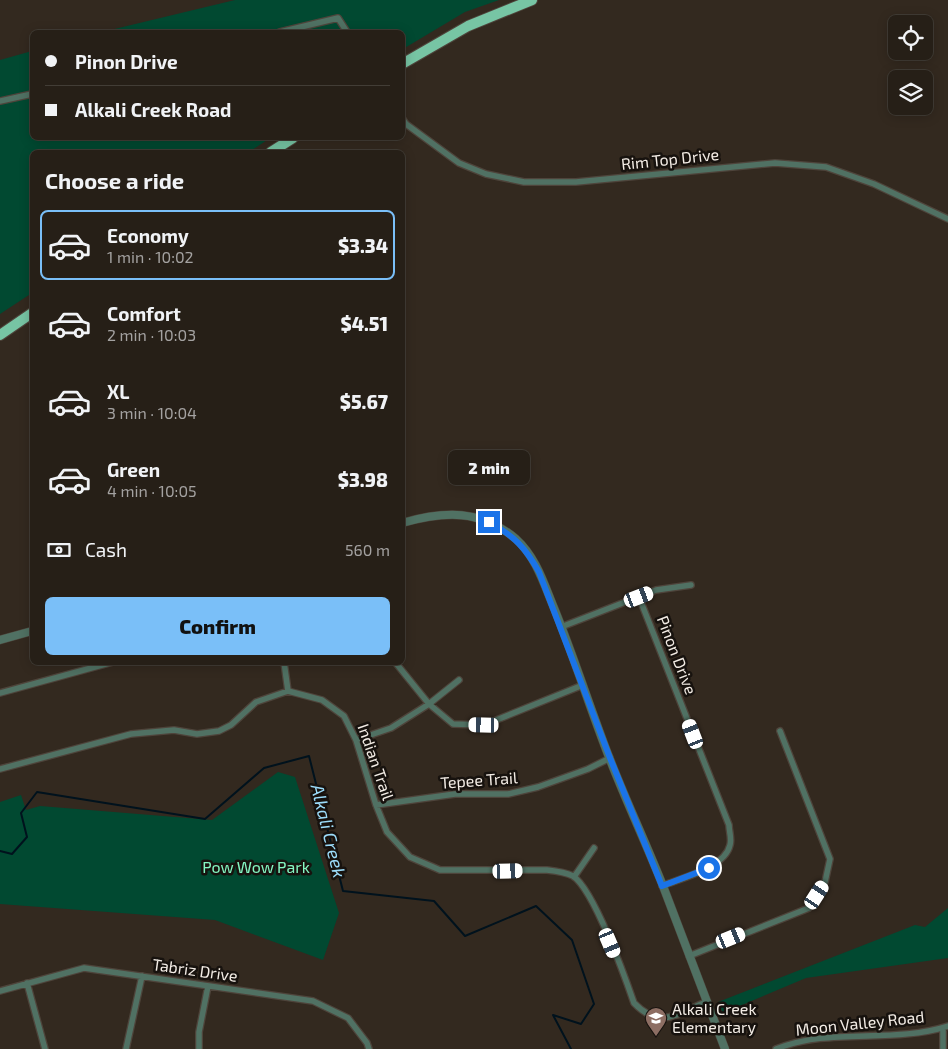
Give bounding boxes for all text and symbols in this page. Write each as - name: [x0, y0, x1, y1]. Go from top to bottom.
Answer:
- map controls: [888, 15, 933, 115]
- button: locate: [888, 15, 933, 60]
- text: Pinon Drive: [75, 50, 178, 73]
- button: layers: [888, 70, 933, 115]
- text: Alkali Creek Road: [75, 98, 231, 121]
- street label: Rim Top Drive: [620, 144, 720, 173]
- text: Choose a ride: [45, 167, 184, 193]
- icon: car: [47, 223, 92, 268]
- text: Economy: [107, 224, 189, 247]
- text: $3.34: [338, 234, 388, 257]
- text: 1 min · 10:02: [107, 247, 194, 266]
- icon: car: [47, 301, 92, 346]
- text: Comfort: [107, 302, 181, 325]
- text: $4.51: [340, 312, 388, 335]
- text: 2 min · 10:03: [107, 325, 196, 344]
- icon: car: [47, 379, 92, 424]
- text: XL: [107, 380, 129, 403]
- text: $5.67: [340, 390, 388, 413]
- text: 3 min · 10:04: [107, 403, 197, 422]
- callout: 2 min: [448, 450, 530, 484]
- icon: car: [47, 457, 92, 502]
- text: Green: [107, 458, 160, 481]
- text: 2 min: [468, 458, 510, 477]
- text: $3.98: [338, 468, 388, 491]
- text: 4 min · 10:05: [107, 481, 197, 500]
- route end: [478, 511, 500, 533]
- icon: cash: [45, 536, 73, 564]
- text: Cash: [85, 538, 127, 561]
- text: 560 m: [345, 540, 390, 559]
- car: [622, 585, 655, 609]
- button: Confirm: [45, 597, 390, 655]
- street label: Pinon Drive: [654, 613, 701, 697]
- car: [468, 717, 499, 733]
- car: [680, 717, 705, 751]
- street label: Indian Trail: [355, 721, 398, 803]
- street label: Tepee Trail: [440, 767, 519, 792]
- water label: Alkali Creek: [306, 781, 351, 880]
- park label: Pow Wow Park: [202, 857, 310, 876]
- route start: [698, 857, 720, 879]
- car: [492, 863, 523, 879]
- car: [802, 878, 831, 912]
- car: [714, 925, 747, 951]
- car: [597, 926, 622, 960]
- street label: Tabriz Drive: [151, 954, 239, 985]
- place label: Alkali Creek Elementary: [672, 999, 757, 1036]
- school or university icon: Alkali Creek Elementary: [644, 1006, 668, 1037]
- street label: Moon Valley Road: [795, 1006, 925, 1039]

